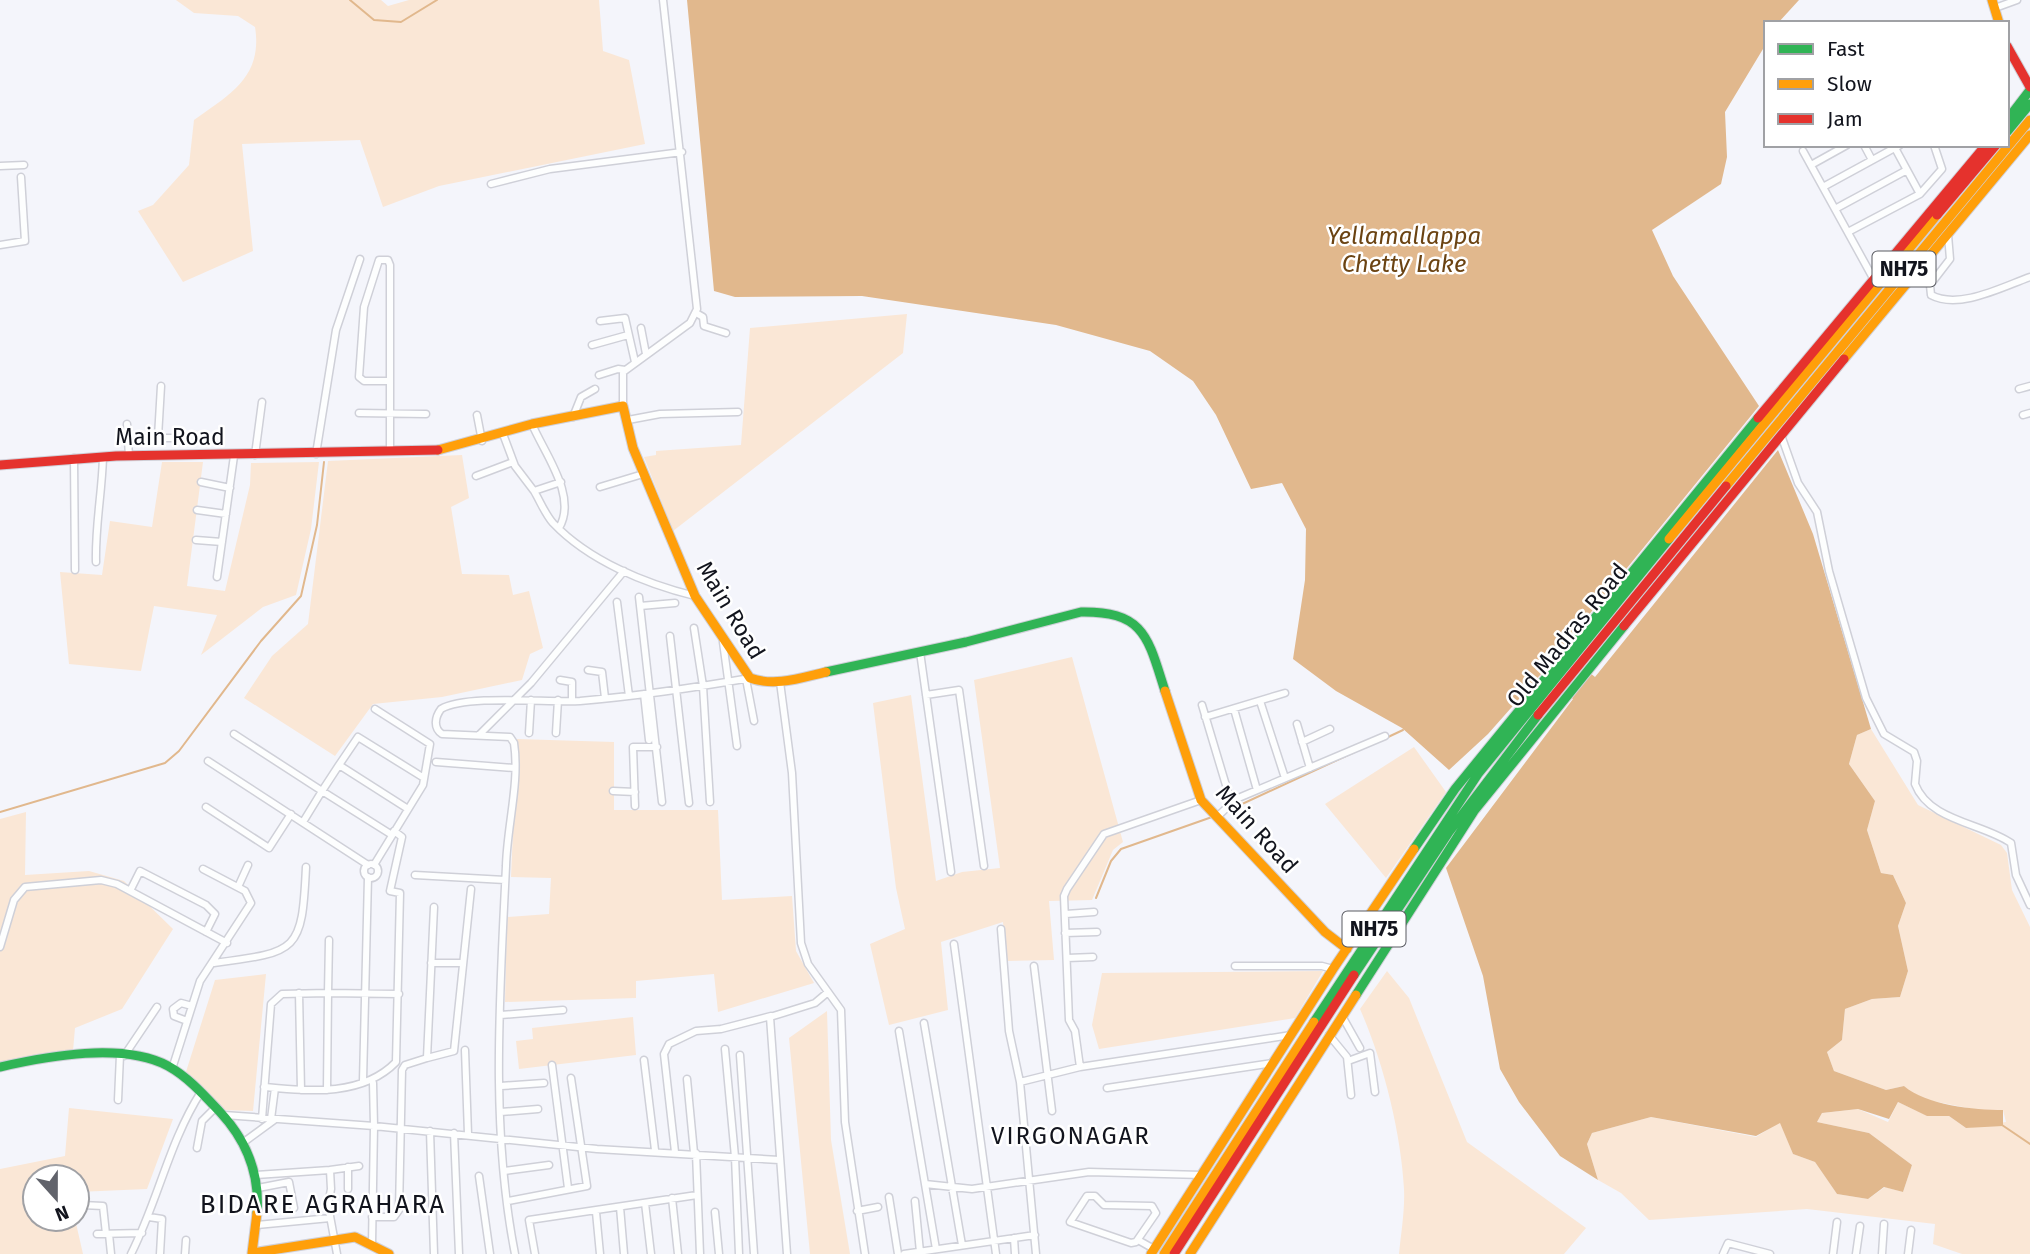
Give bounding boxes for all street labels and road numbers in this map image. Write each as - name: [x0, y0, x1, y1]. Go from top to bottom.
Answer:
- road number: NH75: [1872, 252, 1936, 286]
- street label: Main Road: [115, 423, 225, 451]
- street label: Main Road: [691, 556, 771, 664]
- street label: Old Madras Road: [1500, 557, 1634, 713]
- street label: Main Road: [1210, 779, 1304, 879]
- road number: NH75: [1342, 912, 1406, 946]

